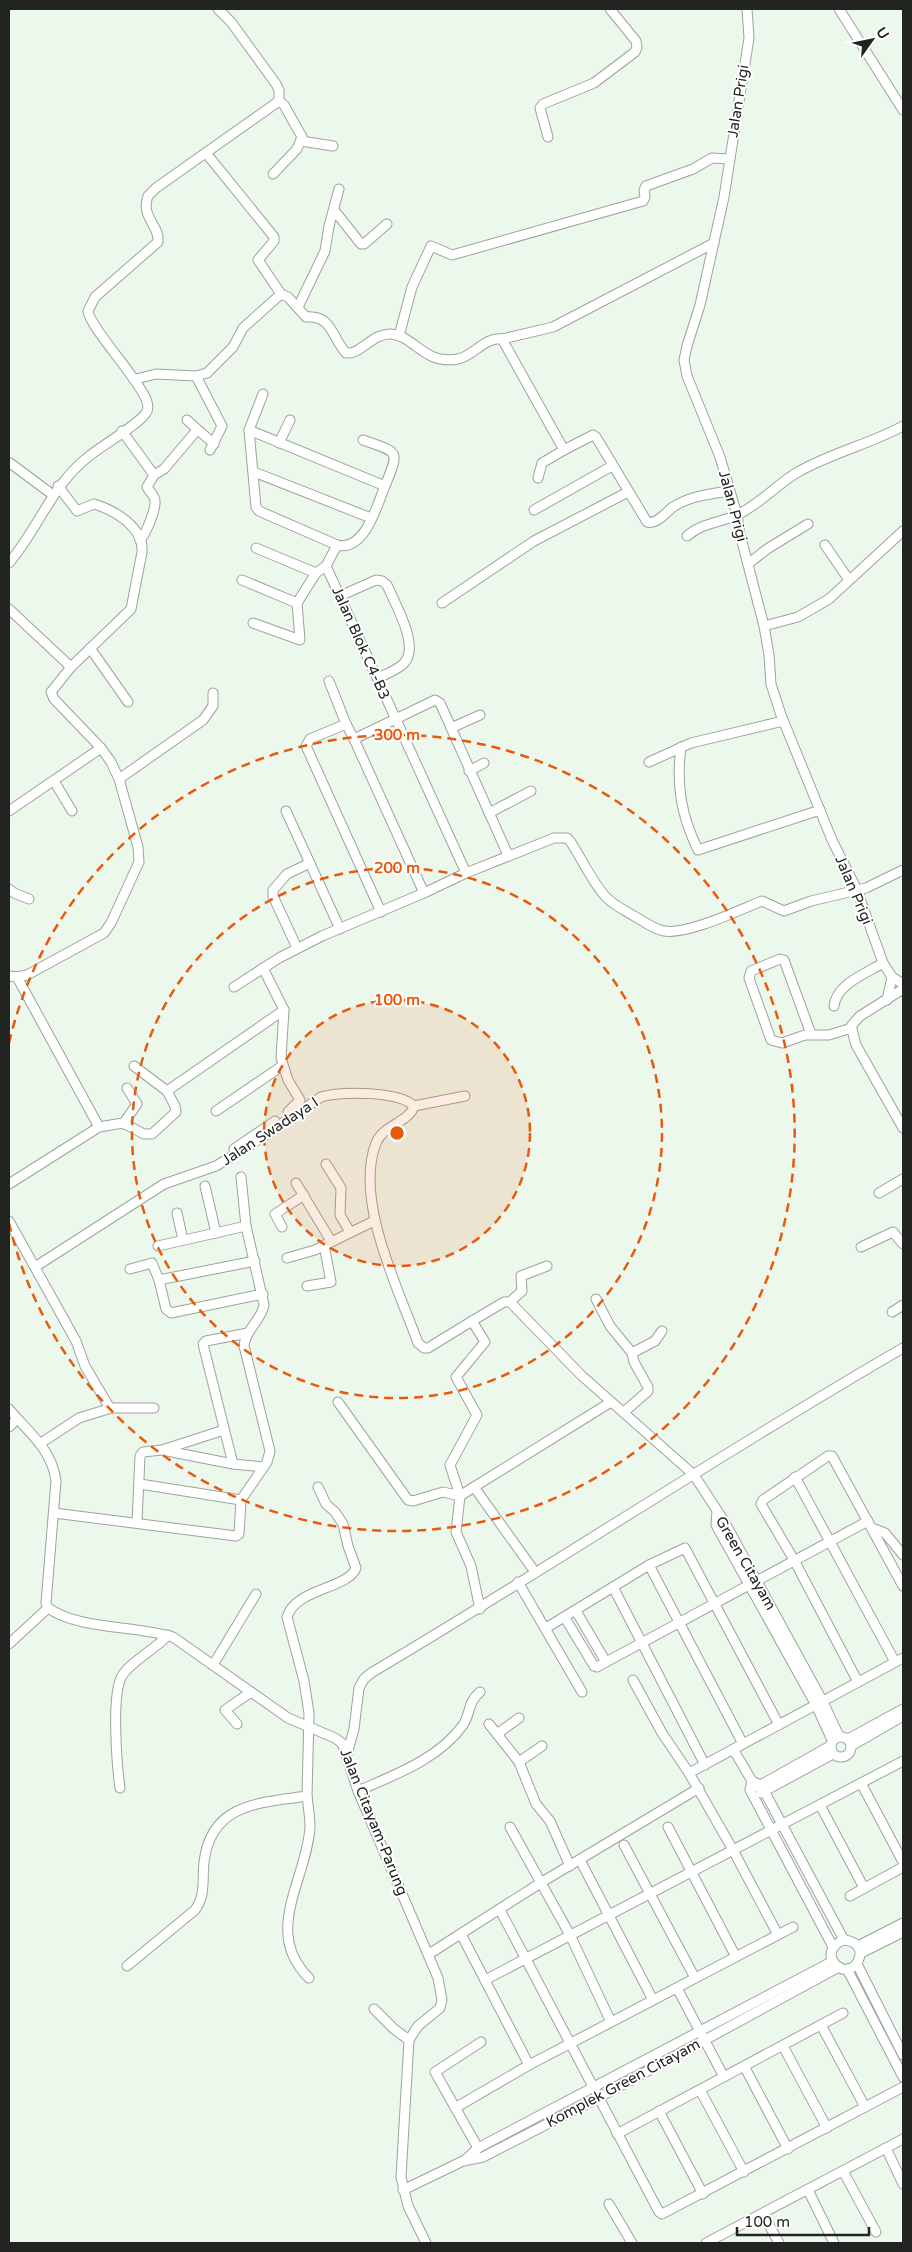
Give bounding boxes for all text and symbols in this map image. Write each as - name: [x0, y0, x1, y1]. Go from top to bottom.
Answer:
- north arrow: [847, 15, 897, 65]
- text: U: [872, 24, 893, 42]
- street label: Jalan Prigi: [723, 63, 753, 139]
- street label: Jalan Prigi: [715, 468, 751, 544]
- street label: Jalan Blok C4-B3: [328, 584, 394, 702]
- text: 300 m: [374, 726, 420, 744]
- street label: Jalan Prigi: [831, 853, 877, 927]
- text: 200 m: [374, 859, 420, 877]
- text: 100 m: [374, 991, 420, 1009]
- street label: Jalan Swadaya I: [218, 1093, 322, 1169]
- centre of rings: [388, 1124, 406, 1142]
- street label: Green Citayam: [712, 1513, 780, 1613]
- street label: Jalan Citayam-Parung: [336, 1746, 412, 1898]
- street label: Komplek Green Citayam: [543, 2035, 703, 2131]
- scale bar: [737, 2204, 870, 2236]
- text: 100 m: [744, 2213, 790, 2231]

